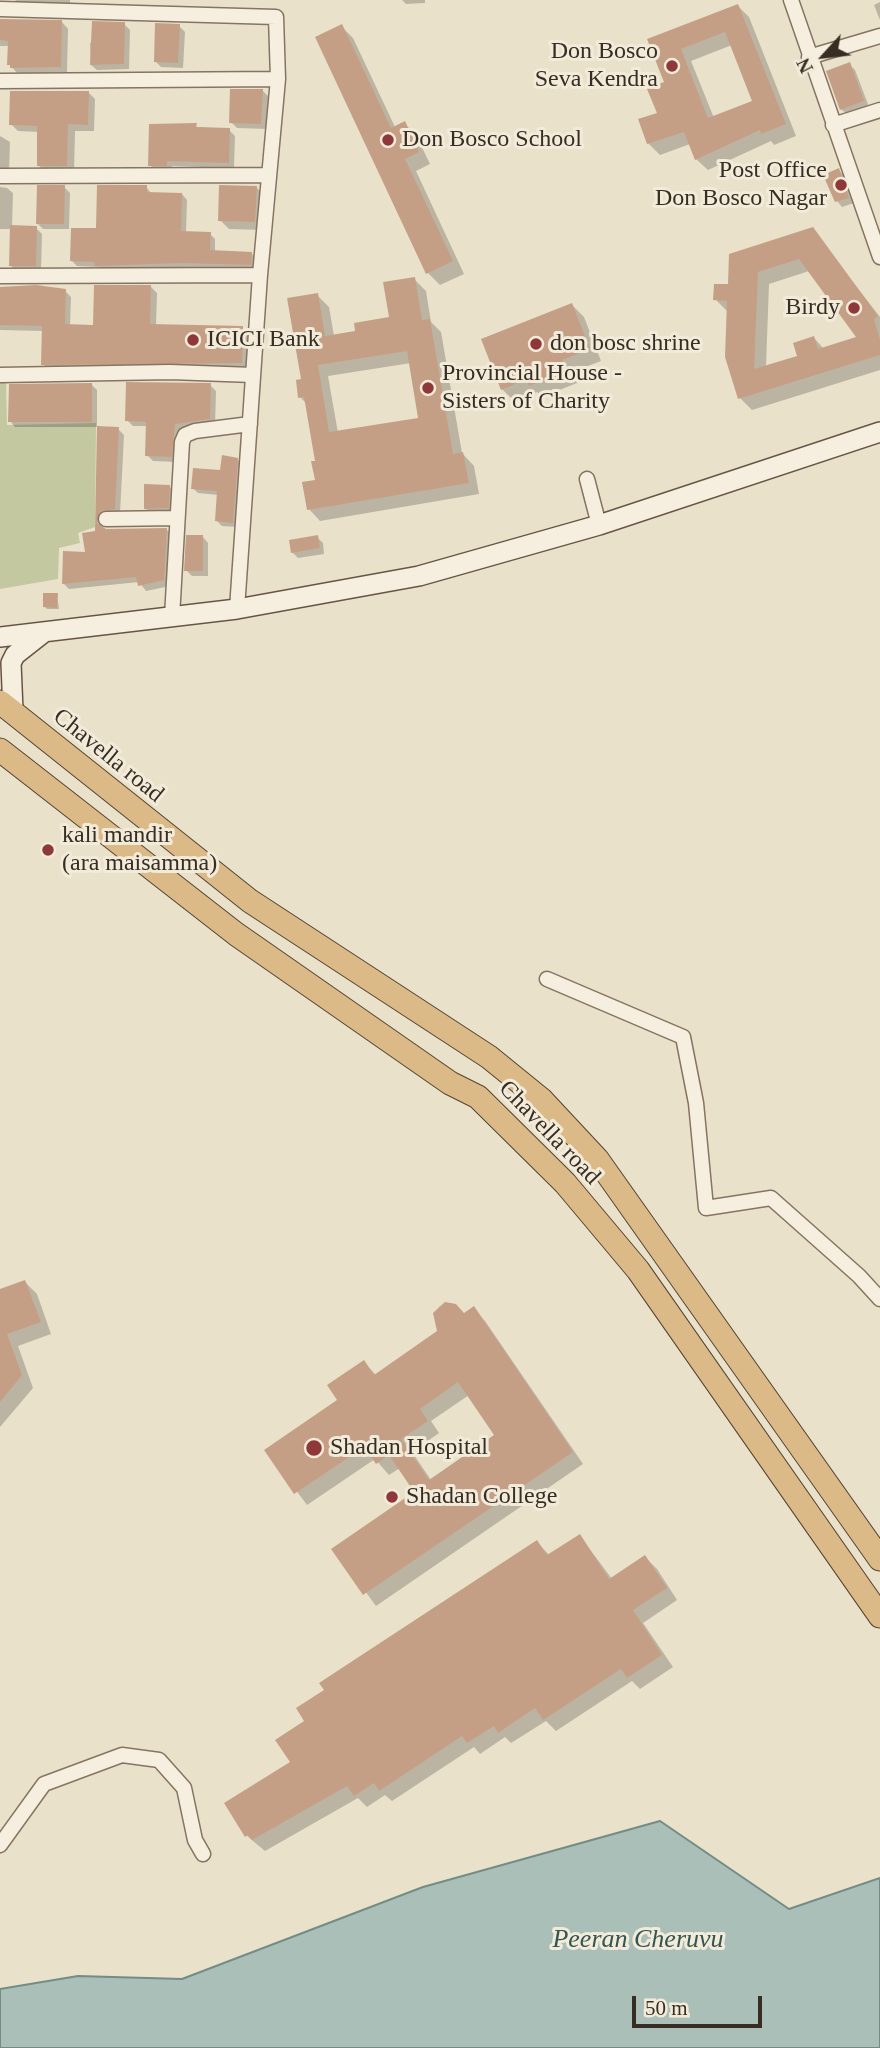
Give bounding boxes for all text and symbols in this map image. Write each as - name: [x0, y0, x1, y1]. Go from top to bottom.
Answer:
- north arrow: [789, 21, 859, 91]
- place label: Don Bosco Seva Kendra: [535, 38, 658, 94]
- text: N: [792, 55, 817, 77]
- marker: Don Bosco Seva Kendra: [664, 58, 680, 74]
- place label: Don Bosco School: [402, 126, 582, 154]
- marker: Don Bosco School: [380, 132, 396, 148]
- place label: Post Office Don Bosco Nagar: [655, 157, 827, 213]
- marker: Post Office Don Bosco Nagar: [833, 177, 849, 193]
- place label: Birdy: [785, 294, 840, 322]
- marker: Birdy: [846, 300, 862, 316]
- place label: ICICI Bank: [207, 326, 320, 354]
- place label: don bosc shrine: [550, 330, 701, 358]
- marker: ICICI Bank: [185, 332, 201, 348]
- marker: don bosc shrine: [528, 336, 544, 352]
- place label: Provincial House - Sisters of Charity: [442, 360, 622, 416]
- marker: Provincial House - Sisters of Charity: [420, 380, 436, 396]
- street label: Chavella road: [47, 703, 169, 809]
- place label: kali mandir (ara maisamma): [62, 822, 217, 878]
- marker: kali mandir (ara maisamma): [40, 842, 56, 858]
- street label: Chavella road: [492, 1075, 606, 1191]
- place label: Shadan Hospital: [330, 1434, 488, 1462]
- marker: Shadan Hospital: [304, 1438, 324, 1458]
- place label: Shadan College: [406, 1483, 557, 1511]
- marker: Shadan College: [384, 1489, 400, 1505]
- water label: Peeran Cheruvu: [552, 1924, 724, 1956]
- scale bar: [635, 1982, 764, 2026]
- text: 50 m: [645, 1996, 688, 2020]

